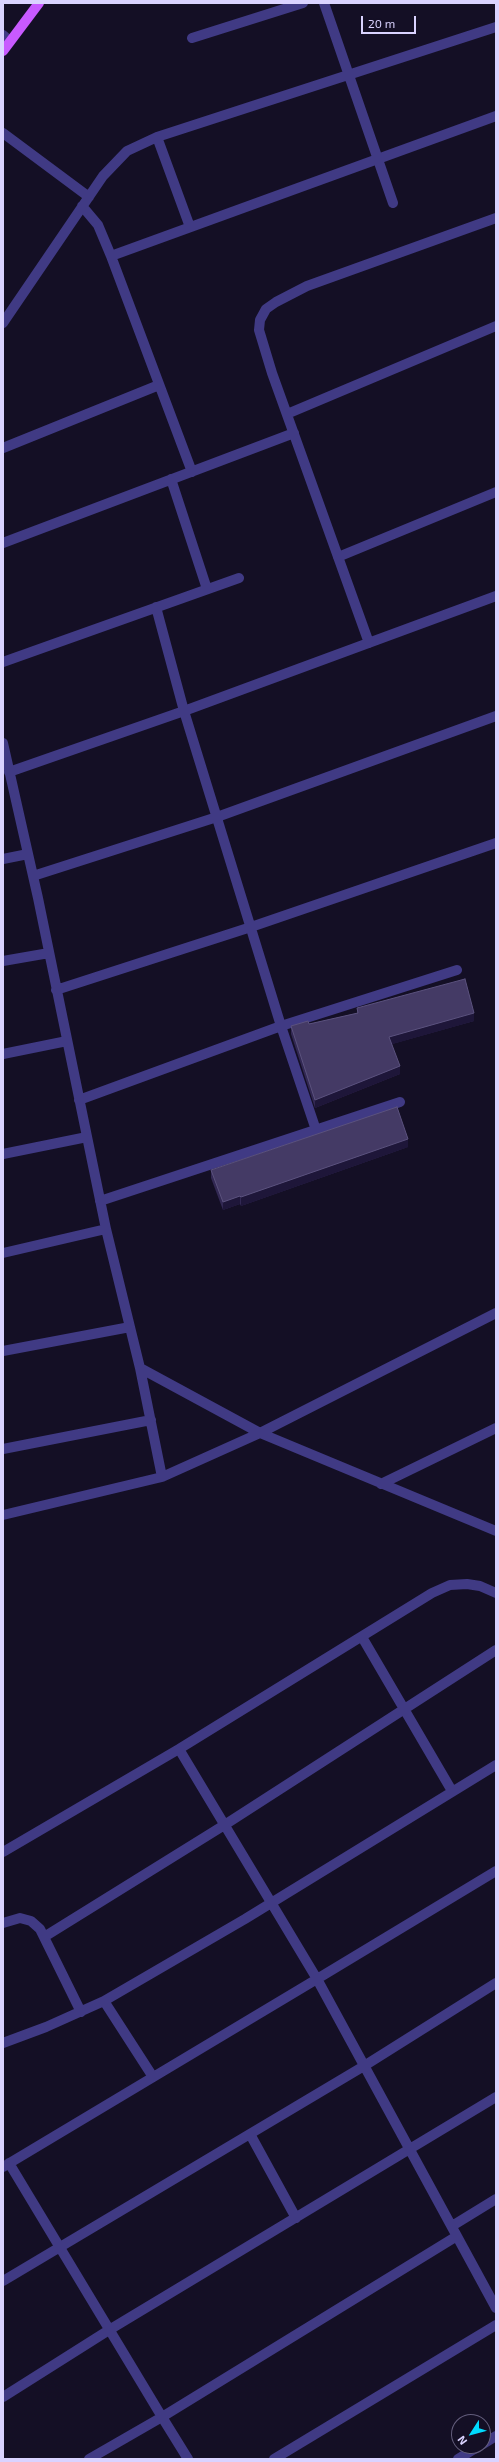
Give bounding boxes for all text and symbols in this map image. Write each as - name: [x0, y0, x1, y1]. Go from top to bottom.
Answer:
- scale bar: [363, 8, 418, 34]
- text: 20 m: [368, 16, 395, 30]
- north arrow: [451, 2414, 491, 2454]
- text: N: [454, 2434, 469, 2448]

